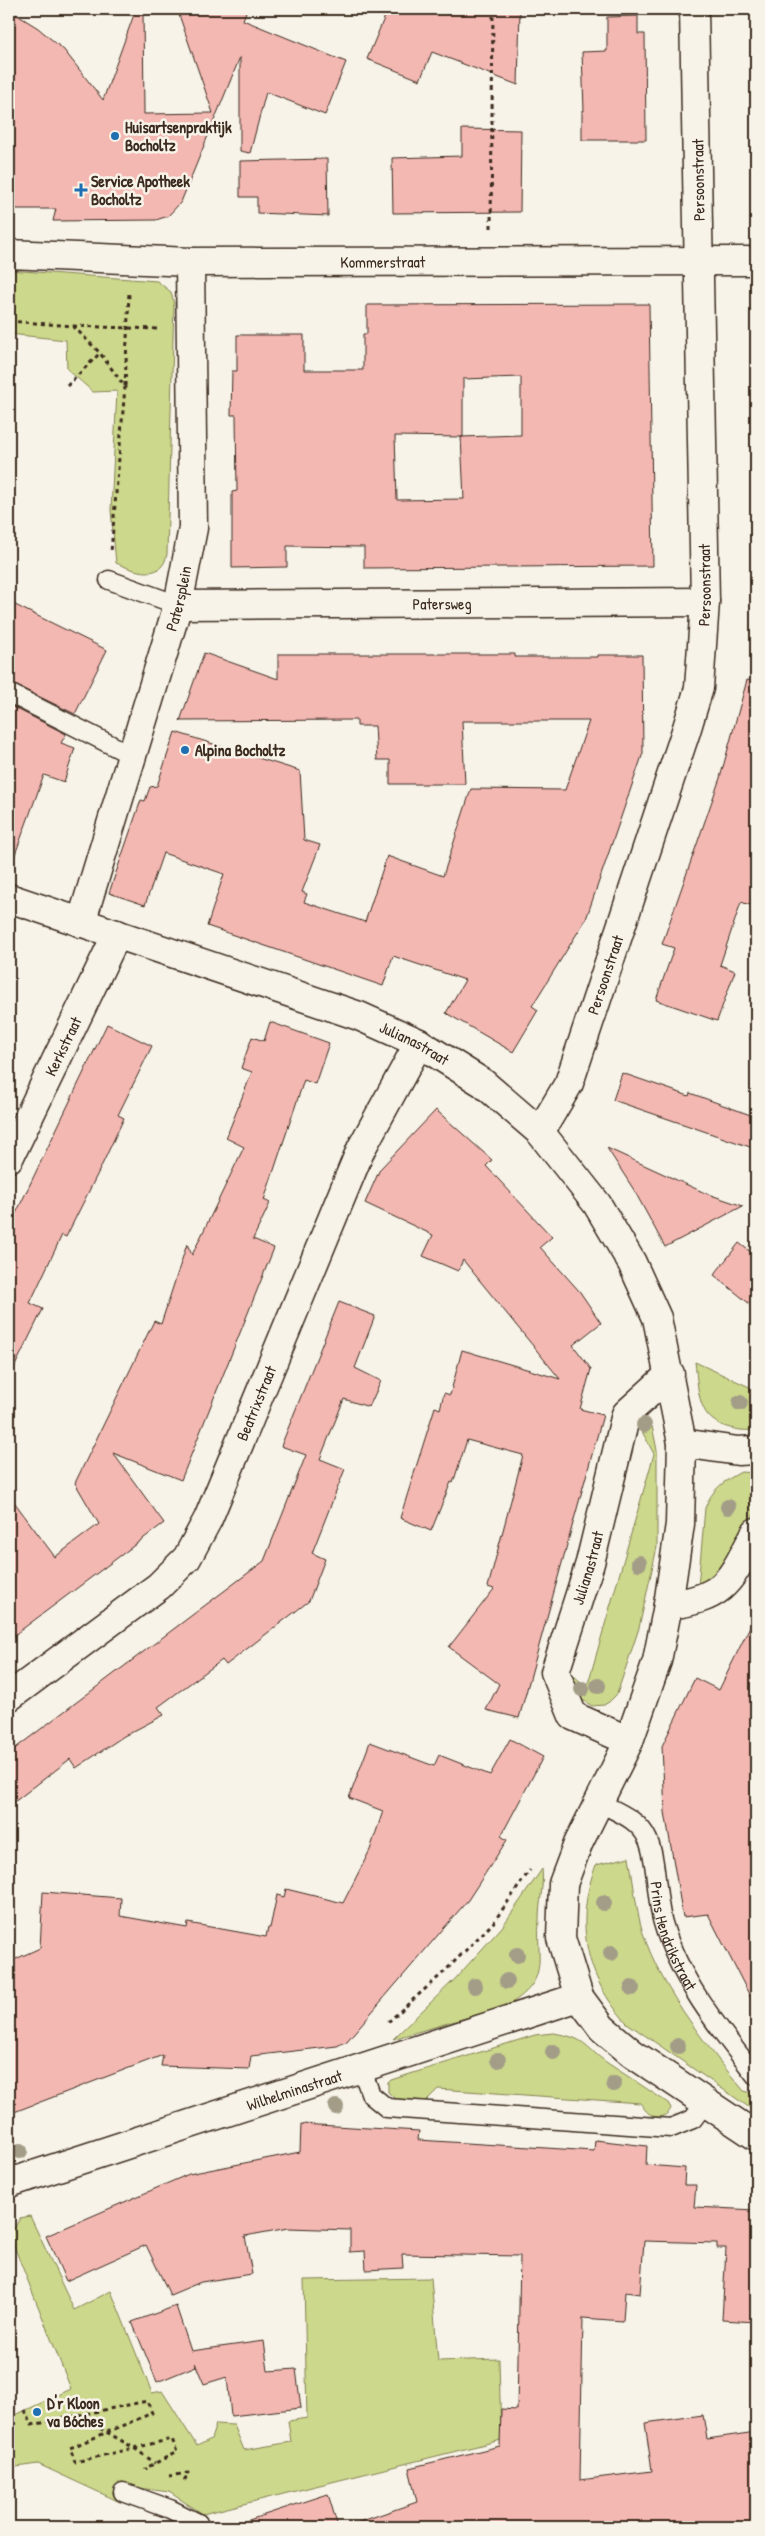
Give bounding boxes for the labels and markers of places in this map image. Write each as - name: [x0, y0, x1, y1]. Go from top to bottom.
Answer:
- place label: Huisartsenpraktijk Bocholtz: [125, 116, 232, 156]
- marker: Huisartsenpraktijk Bocholtz: [109, 130, 121, 142]
- place label: Service Apotheek Bocholtz: [91, 170, 190, 210]
- marker: Service Apotheek Bocholtz: [75, 184, 87, 196]
- place label: Alpina Bocholtz: [195, 739, 285, 762]
- marker: Alpina Bocholtz: [179, 744, 191, 756]
- place label: D'r Kloon va Bóches: [46, 2392, 104, 2432]
- marker: D'r Kloon va Bóches: [31, 2406, 43, 2418]

